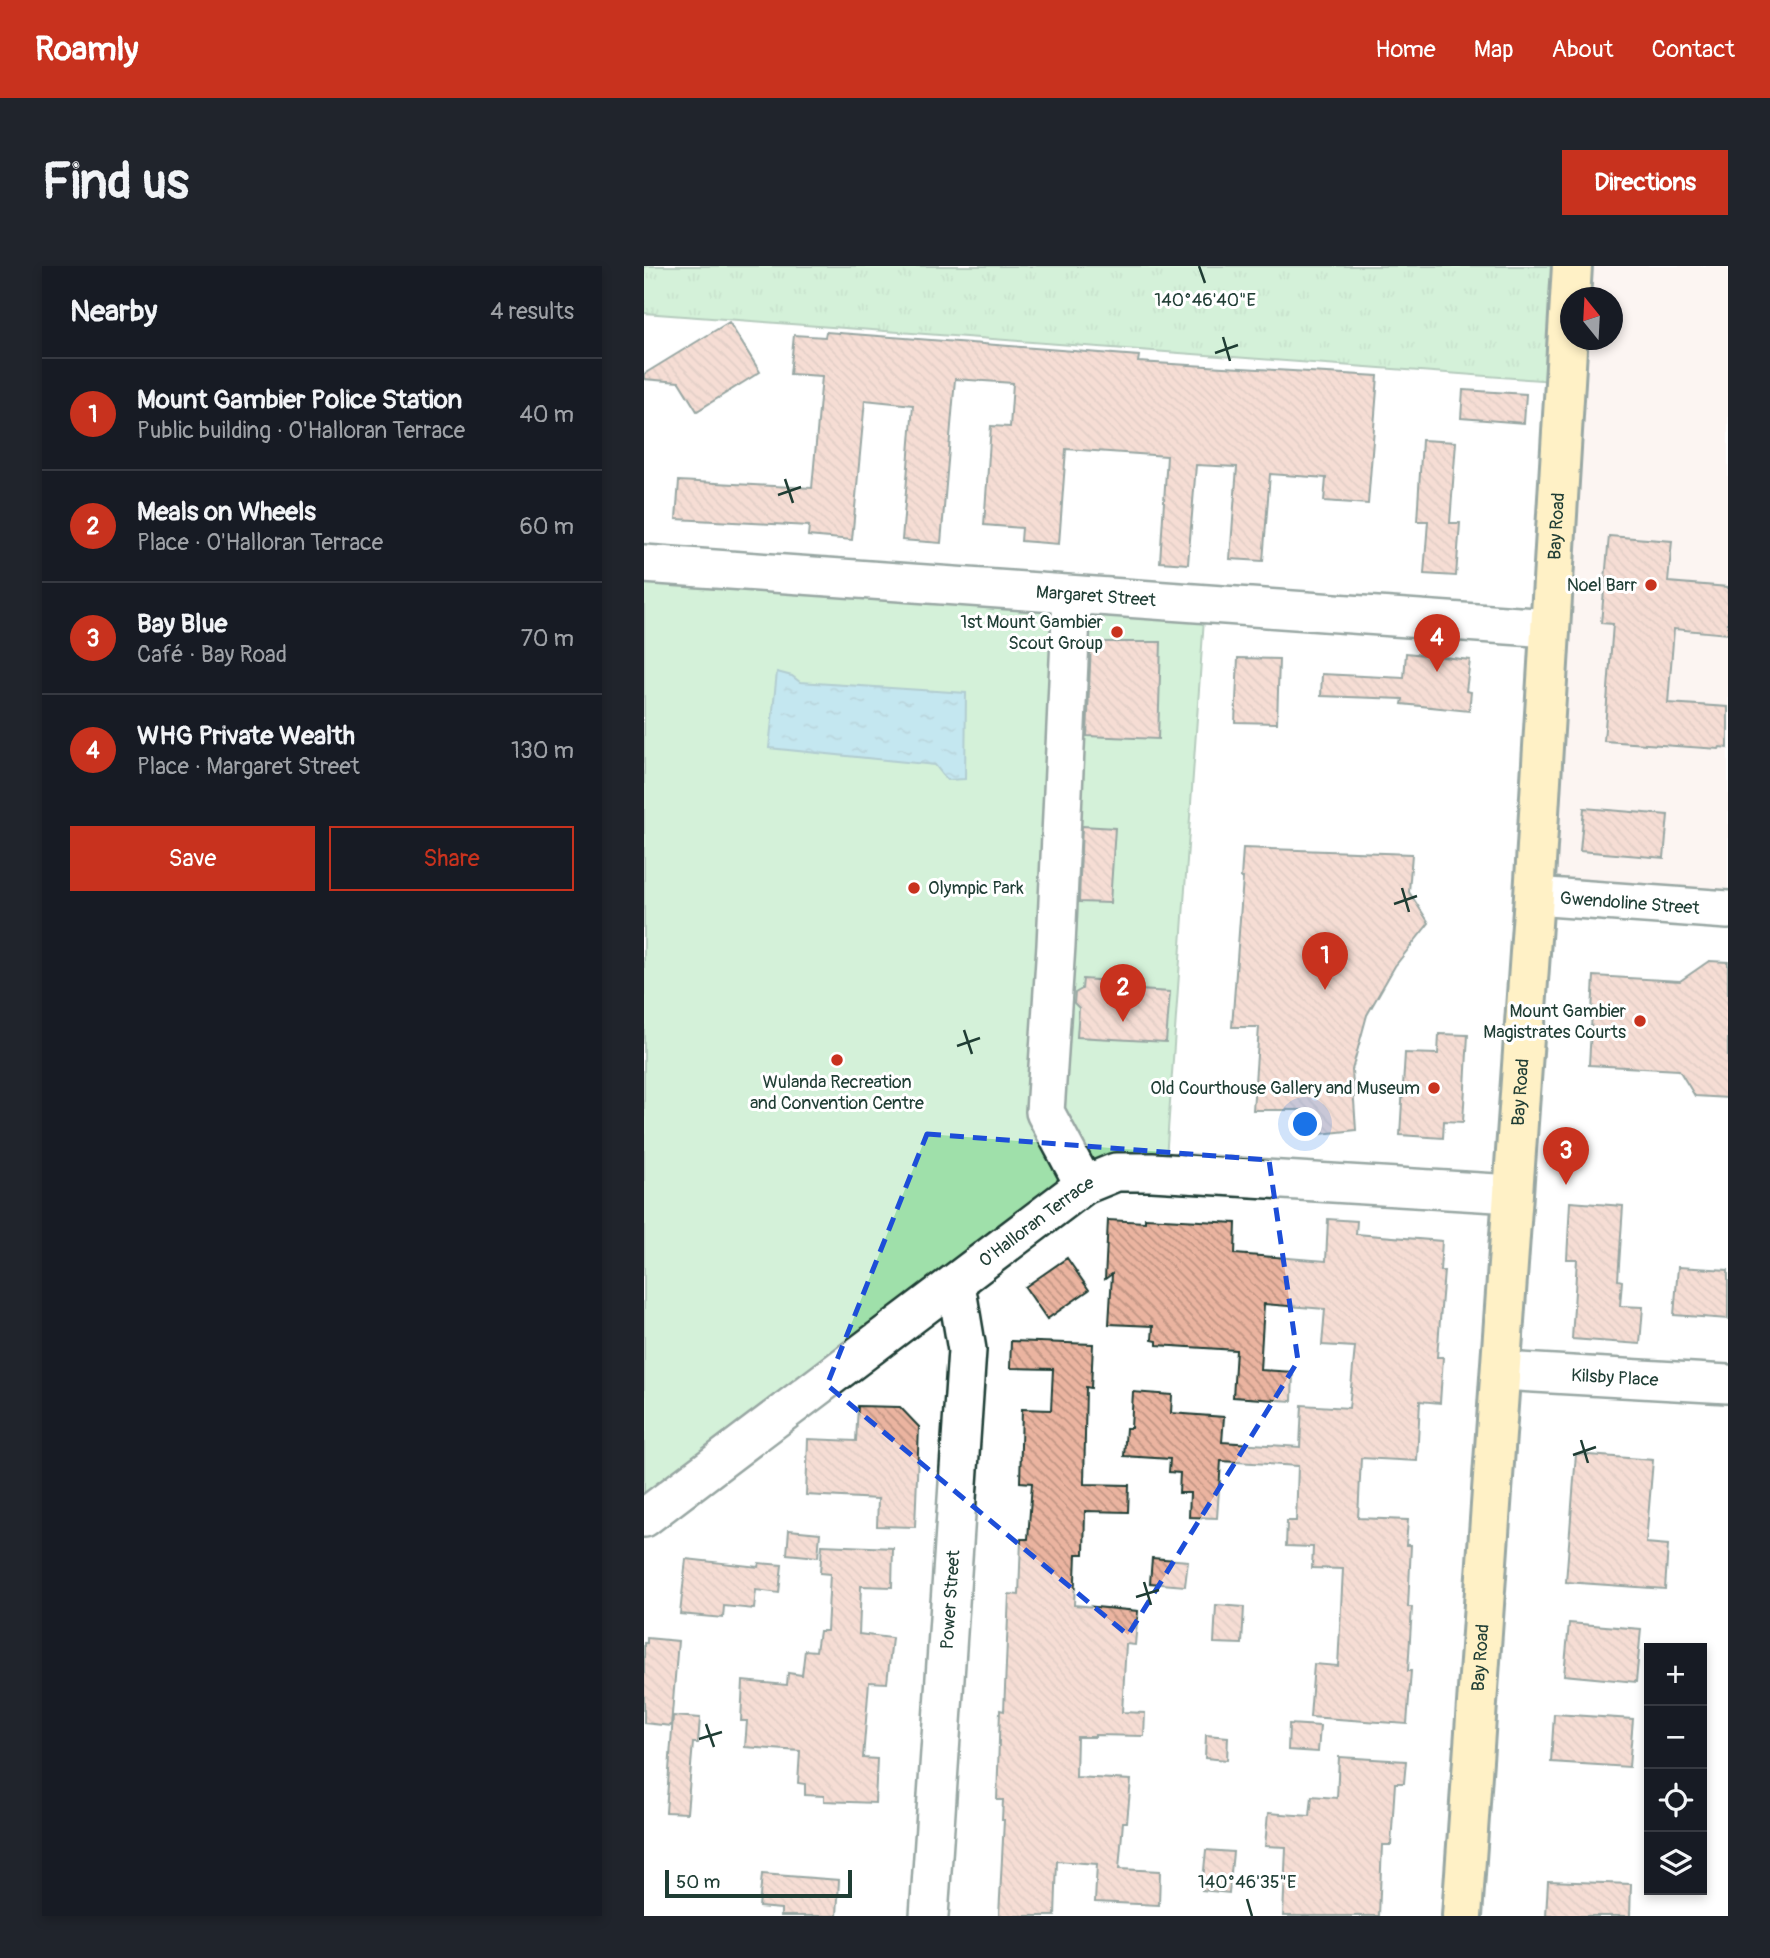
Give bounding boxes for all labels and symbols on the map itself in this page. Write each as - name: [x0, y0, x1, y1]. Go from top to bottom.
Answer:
- north arrow: [1560, 287, 1623, 350]
- text: 140°46'40"E: [1154, 289, 1256, 312]
- street label: Bay Road: [1543, 492, 1570, 561]
- place label: Noel Barr: [1567, 574, 1638, 597]
- marker: Noel Barr: [1643, 577, 1659, 593]
- street label: Margaret Street: [1035, 581, 1157, 612]
- place label: 1st Mount Gambier Scout Group: [960, 611, 1104, 655]
- pin: 4: [1414, 614, 1460, 672]
- marker: 1st Mount Gambier Scout Group: [1109, 624, 1125, 640]
- place label: Olympic Park: [928, 877, 1024, 900]
- marker: Olympic Park: [906, 880, 922, 896]
- street label: Gwendoline Street: [1559, 887, 1701, 920]
- pin: 1: [1302, 932, 1348, 990]
- pin: 2: [1100, 964, 1146, 1022]
- place label: Mount Gambier Magistrates Courts: [1483, 1000, 1627, 1044]
- marker: Mount Gambier Magistrates Courts: [1632, 1013, 1648, 1029]
- marker: Wulanda Recreation and Convention Centre: [829, 1052, 845, 1068]
- street label: Bay Road: [1507, 1058, 1535, 1127]
- place label: Wulanda Recreation and Convention Centre: [750, 1071, 924, 1115]
- place label: Old Courthouse Gallery and Museum: [1150, 1077, 1420, 1100]
- marker: Old Courthouse Gallery and Museum: [1426, 1080, 1442, 1096]
- your location: [1288, 1107, 1322, 1141]
- pin: 3: [1543, 1127, 1589, 1185]
- street label: O'Halloran Terrace: [974, 1171, 1097, 1272]
- street label: Kilsby Place: [1570, 1364, 1659, 1392]
- street label: Power Street: [936, 1549, 966, 1650]
- street label: Bay Road: [1467, 1623, 1495, 1692]
- scale bar: [665, 1867, 852, 1899]
- text: 140°46'35"E: [1198, 1871, 1296, 1894]

